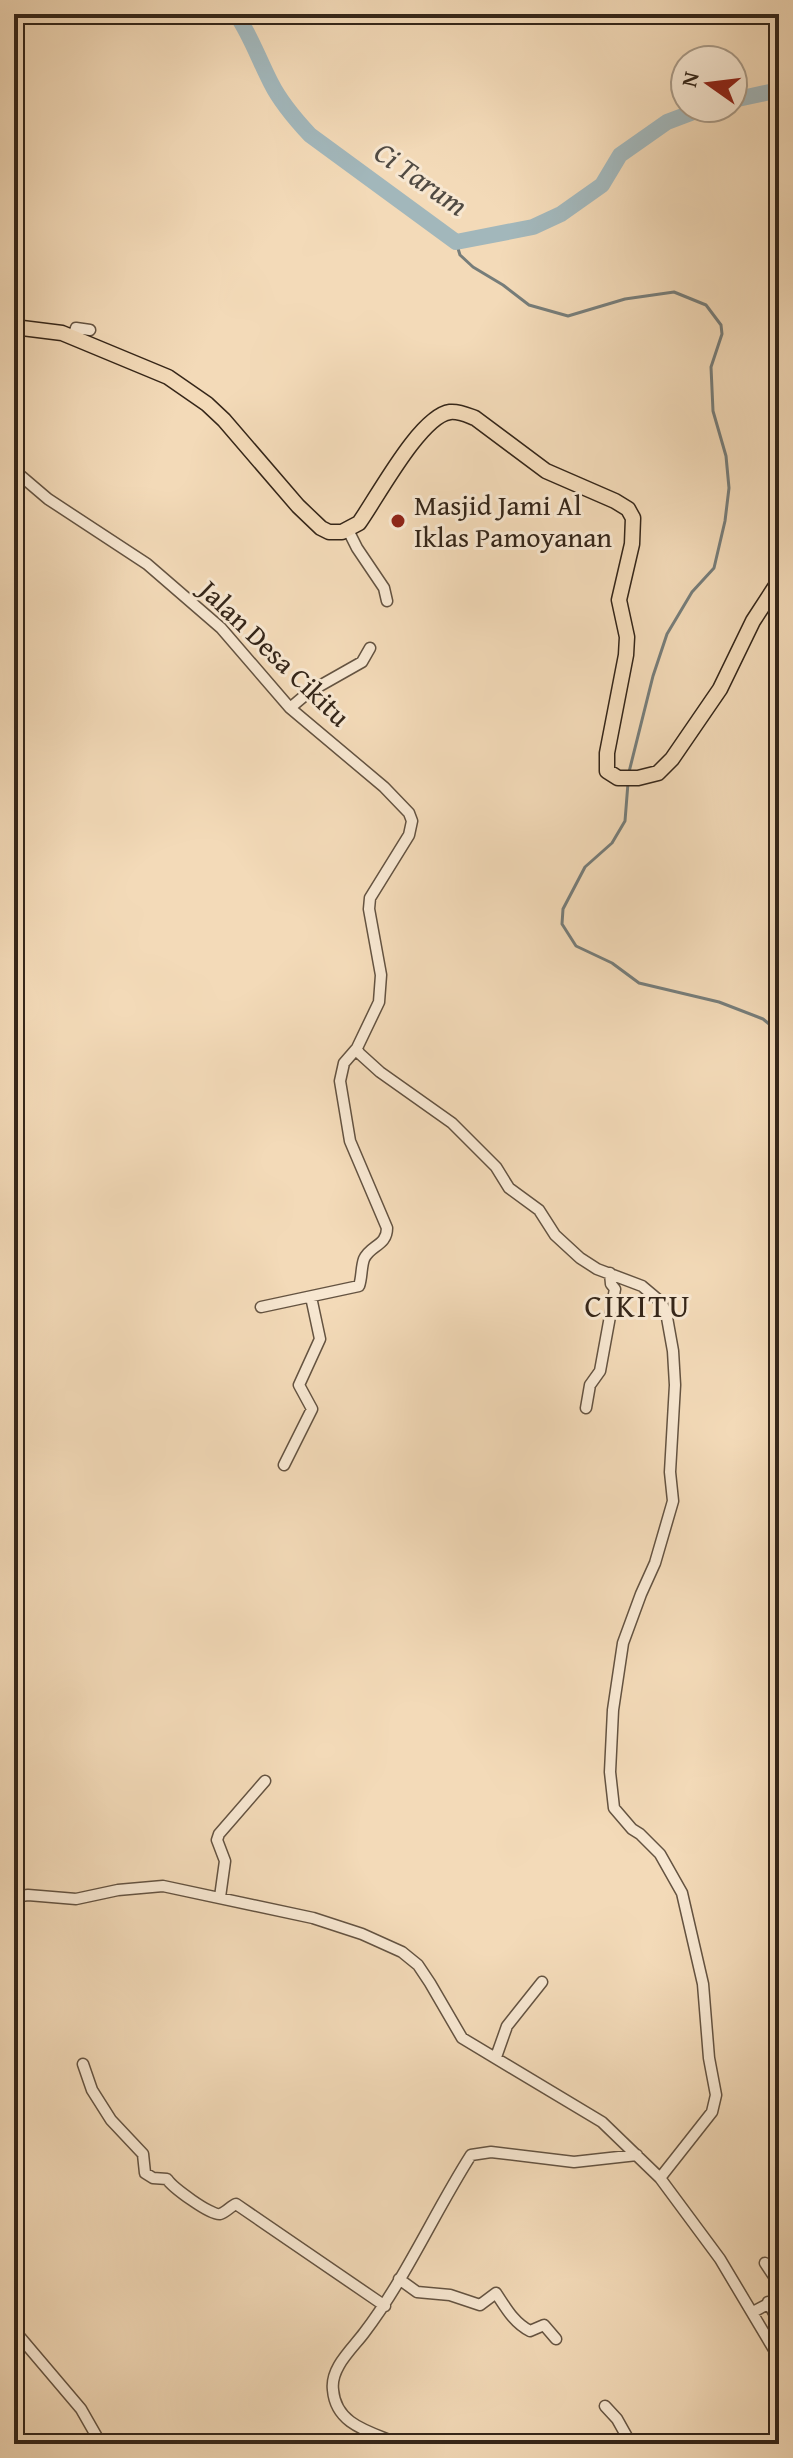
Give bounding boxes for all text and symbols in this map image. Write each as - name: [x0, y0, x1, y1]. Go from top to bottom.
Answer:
- north arrow: [669, 44, 749, 124]
- text: N: [672, 68, 707, 90]
- water label: Ci Tarum: [366, 130, 477, 227]
- place label: Masjid Jami Al Iklas Pamoyanan: [414, 484, 612, 557]
- marker: Masjid Jami Al Iklas Pamoyanan: [389, 512, 407, 530]
- street label: Jalan Desa Cikitu: [188, 568, 360, 735]
- district label: CIKITU: [584, 1282, 692, 1329]

